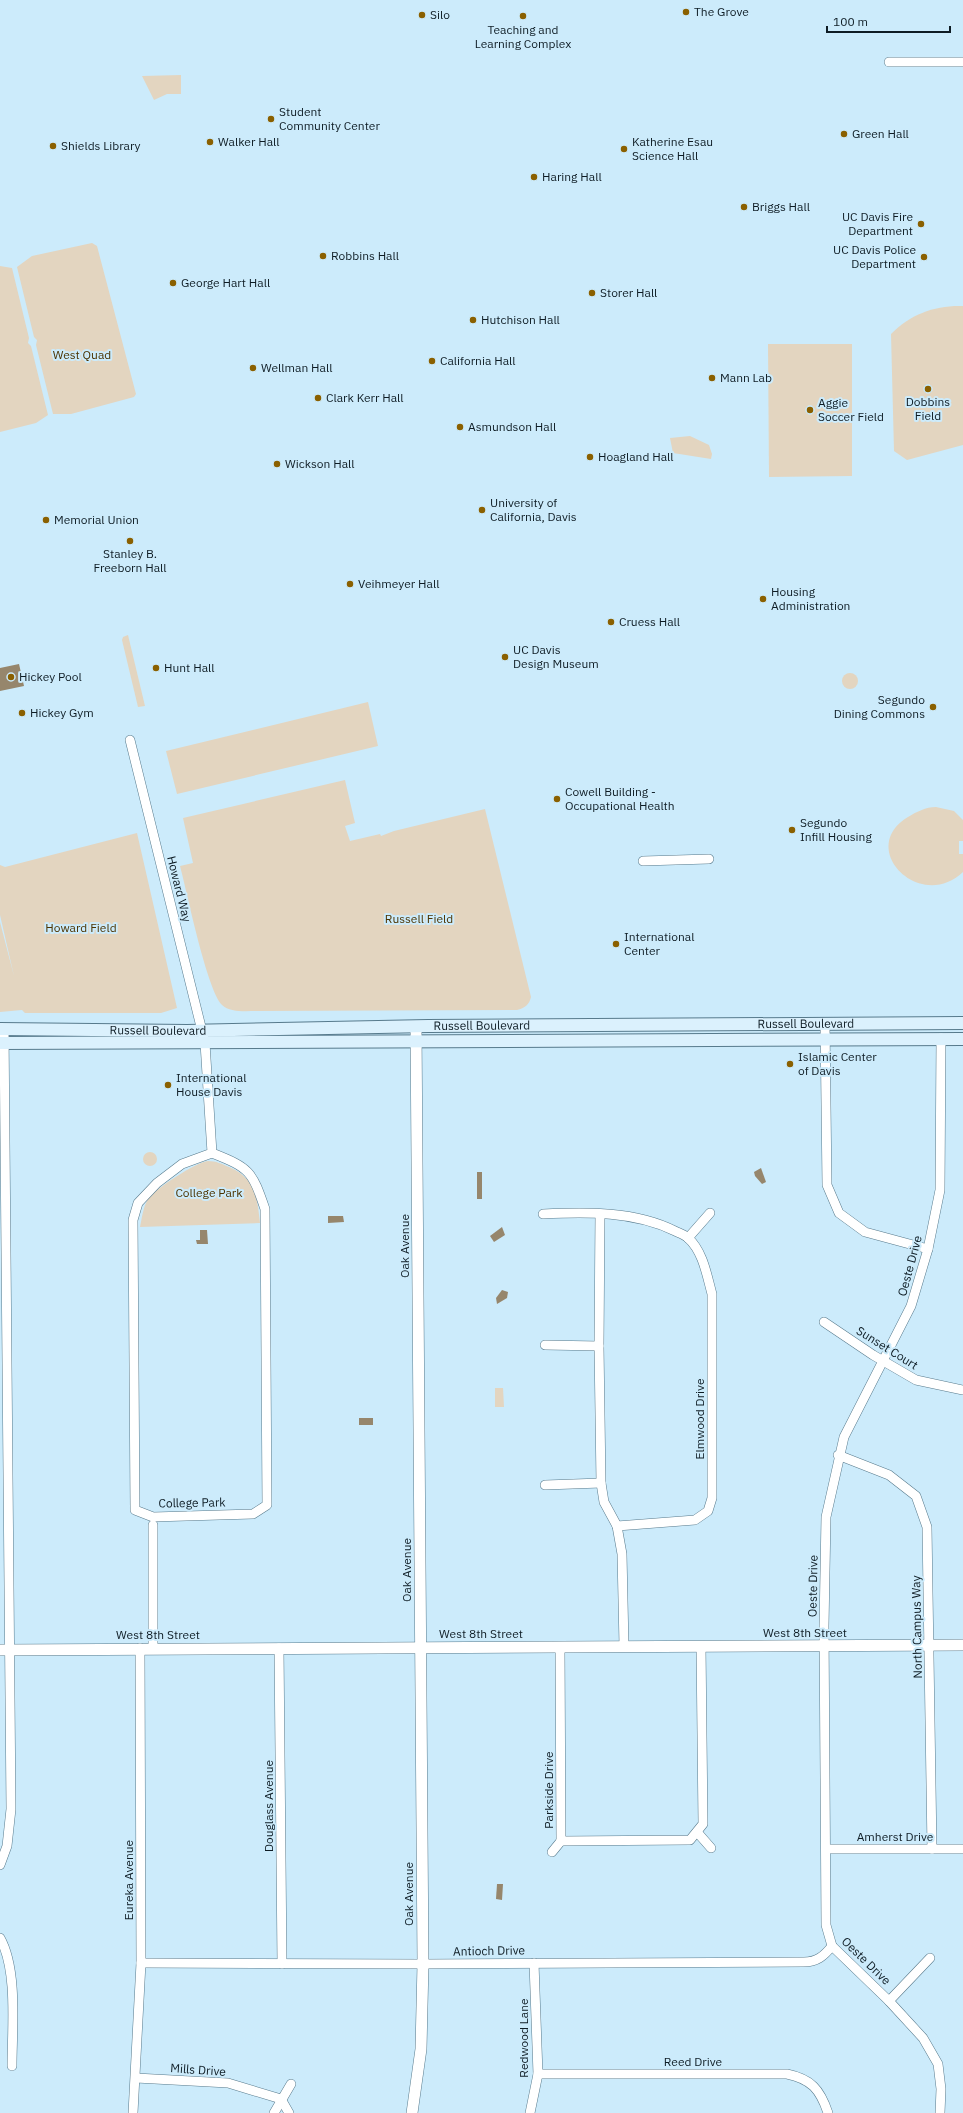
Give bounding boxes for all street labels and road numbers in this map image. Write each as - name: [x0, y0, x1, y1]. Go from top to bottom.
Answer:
- street label: Howard Way: [164, 854, 195, 924]
- street label: Russell Boulevard: [757, 1016, 854, 1031]
- street label: Russell Boulevard: [434, 1017, 530, 1033]
- street label: Russell Boulevard: [110, 1022, 207, 1038]
- street label: Oak Avenue: [397, 1214, 412, 1278]
- street label: Oeste Drive: [894, 1233, 925, 1298]
- street label: Sunset Court: [854, 1323, 921, 1372]
- street label: Elmwood Drive: [692, 1378, 707, 1459]
- street label: College Park: [158, 1494, 226, 1511]
- street label: Oak Avenue: [399, 1538, 414, 1602]
- street label: Oeste Drive: [804, 1554, 821, 1617]
- street label: North Campus Way: [908, 1575, 925, 1679]
- street label: West 8th Street: [763, 1625, 847, 1640]
- street label: West 8th Street: [439, 1626, 523, 1641]
- street label: West 8th Street: [116, 1627, 200, 1642]
- street label: Parkside Drive: [541, 1751, 556, 1829]
- street label: Douglass Avenue: [261, 1760, 276, 1852]
- street label: Amherst Drive: [857, 1829, 934, 1844]
- street label: Eureka Avenue: [121, 1839, 136, 1920]
- street label: Oak Avenue: [401, 1862, 416, 1926]
- street label: Oeste Drive: [839, 1934, 894, 1988]
- street label: Antioch Drive: [453, 1942, 526, 1959]
- street label: Redwood Lane: [516, 1998, 531, 2078]
- street label: Reed Drive: [664, 2054, 723, 2069]
- street label: Mills Drive: [170, 2060, 227, 2079]

